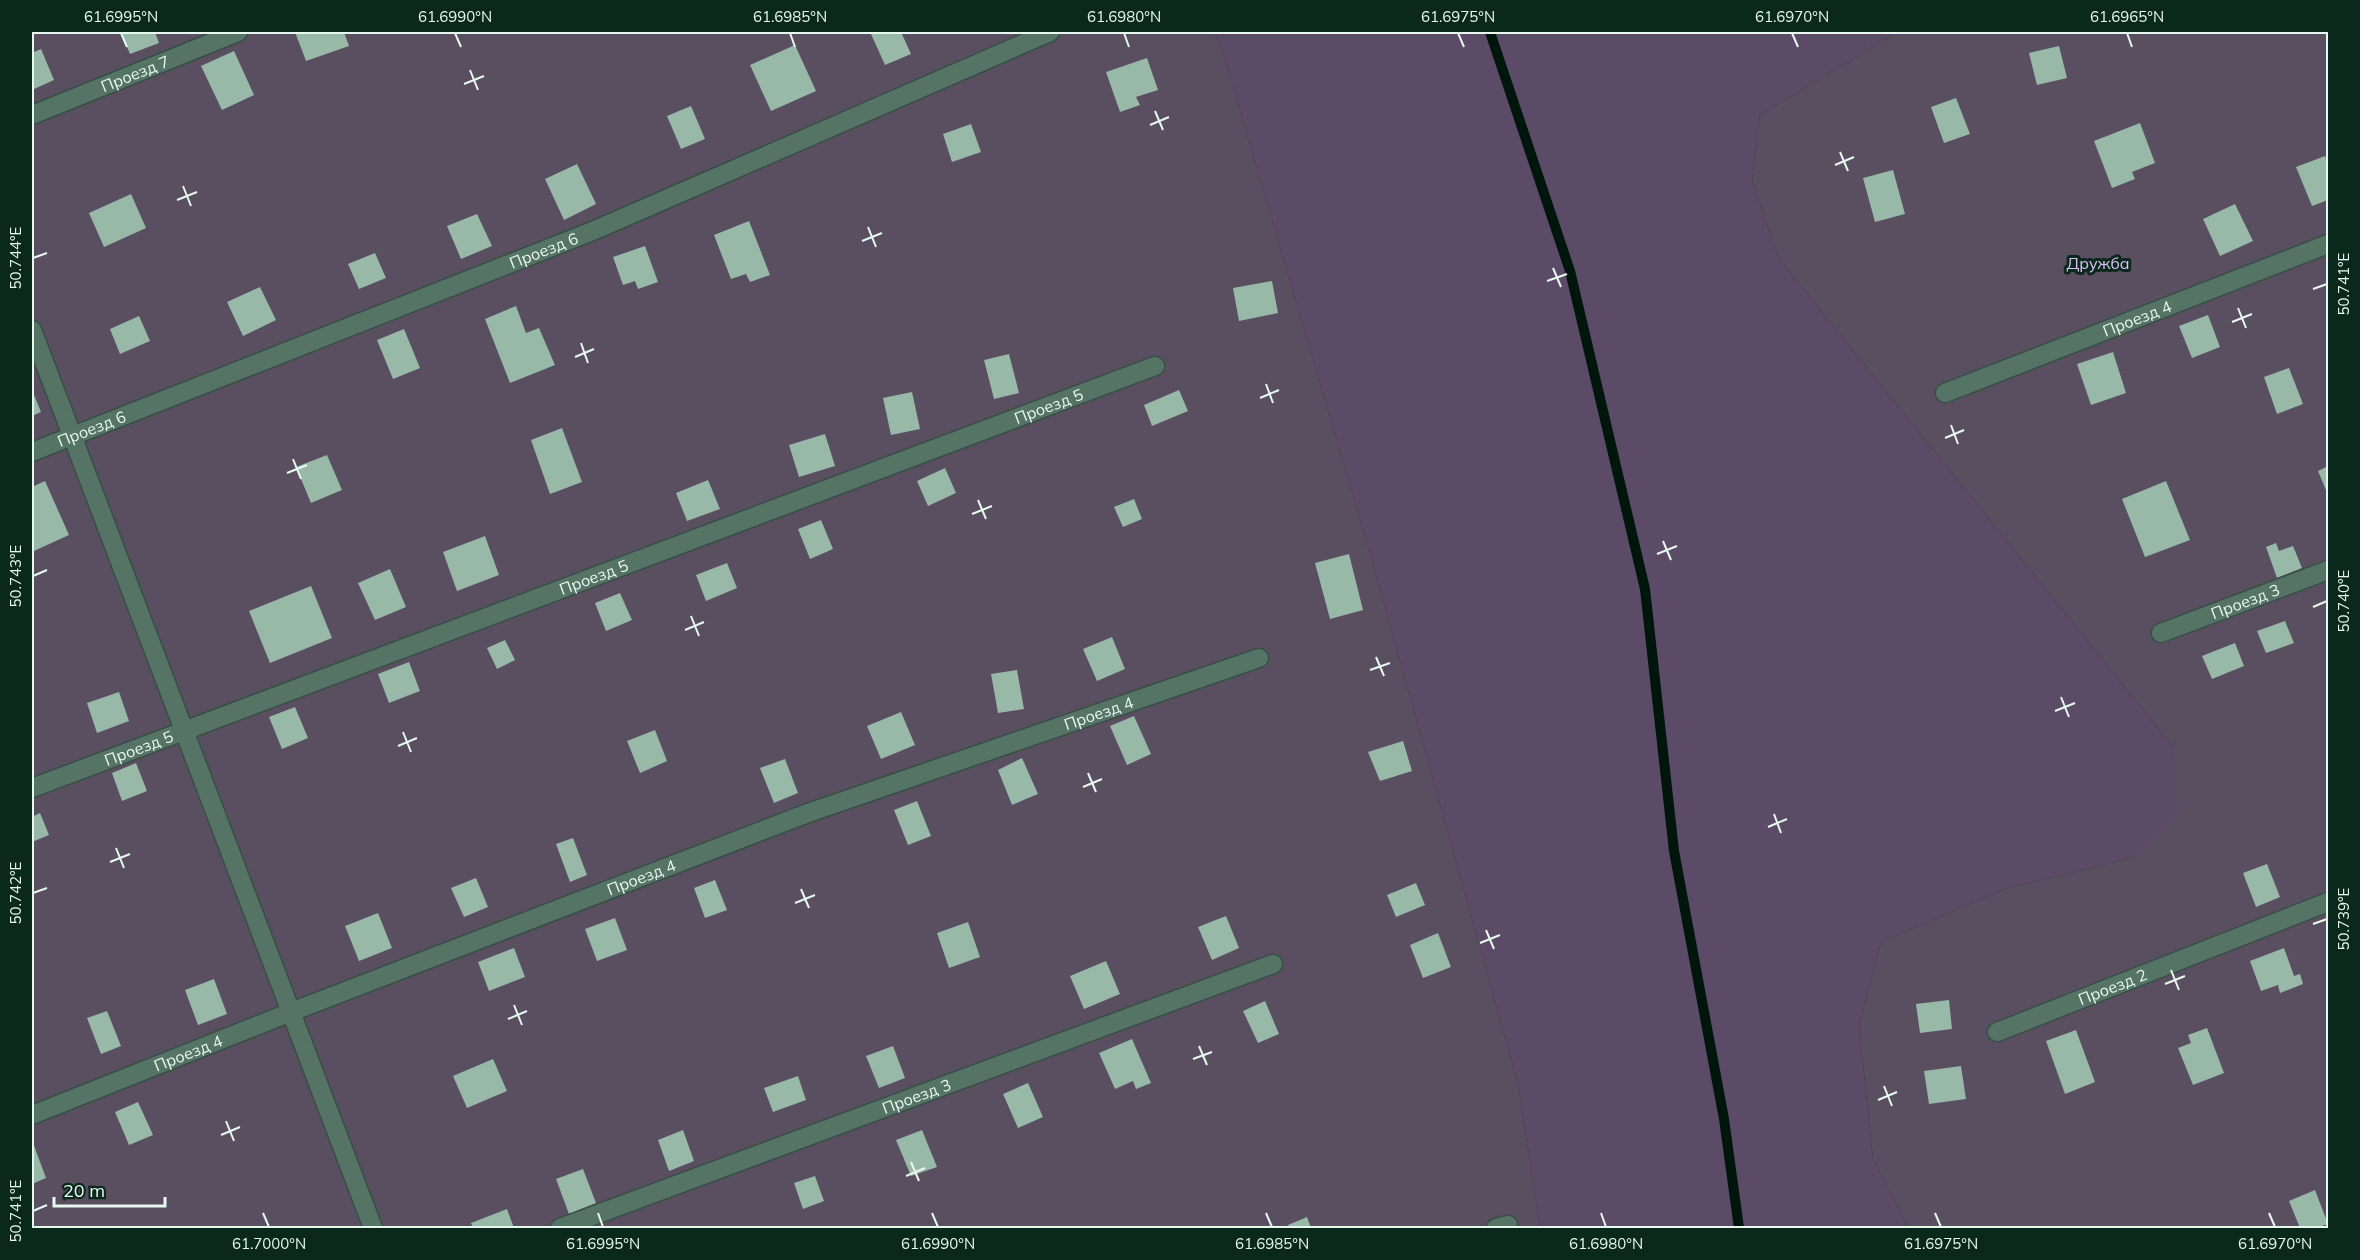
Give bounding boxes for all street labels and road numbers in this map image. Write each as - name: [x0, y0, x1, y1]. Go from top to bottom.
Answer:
- street label: Проезд 7: [98, 51, 172, 96]
- street label: Проезд 6: [506, 228, 581, 273]
- street label: Проезд 4: [2100, 296, 2175, 341]
- street label: Проезд 5: [1011, 384, 1086, 428]
- street label: Проезд 6: [54, 406, 129, 451]
- street label: Проезд 5: [556, 555, 631, 599]
- street label: Проезд 3: [2208, 579, 2282, 623]
- street label: Проезд 4: [1061, 692, 1136, 734]
- street label: Проезд 5: [101, 726, 176, 770]
- street label: Проезд 4: [604, 855, 679, 899]
- street label: Проезд 2: [2075, 964, 2150, 1009]
- street label: Проезд 4: [151, 1030, 226, 1076]
- street label: Проезд 3: [879, 1074, 954, 1118]

